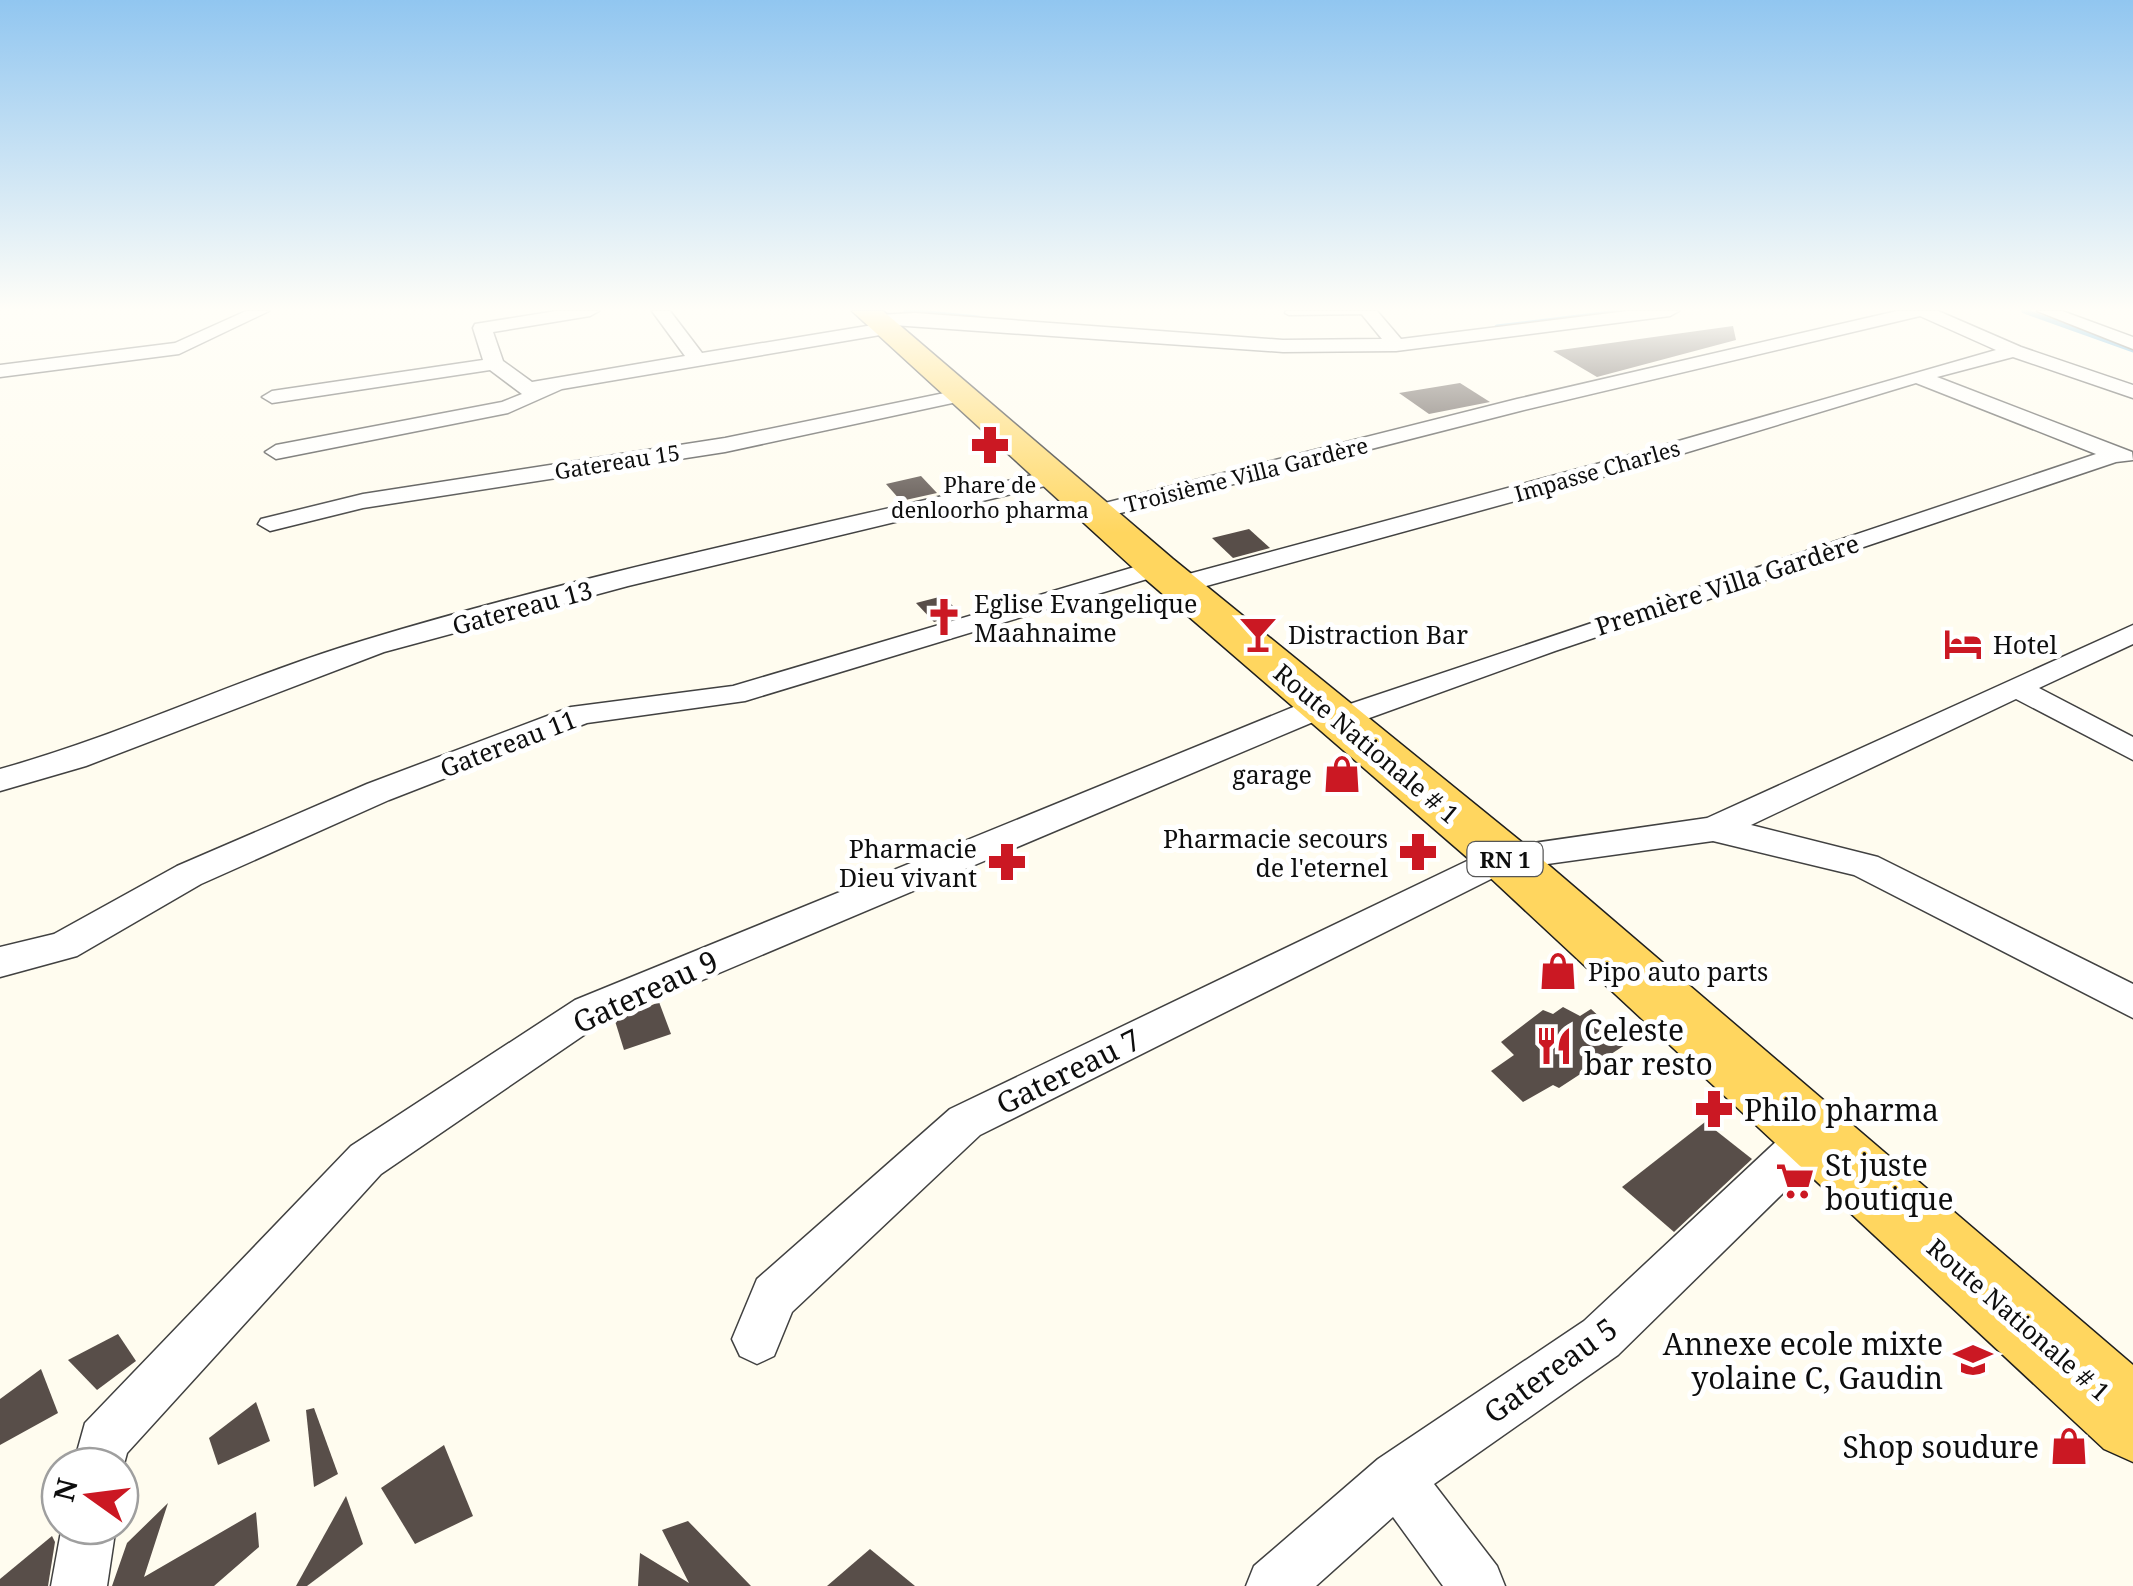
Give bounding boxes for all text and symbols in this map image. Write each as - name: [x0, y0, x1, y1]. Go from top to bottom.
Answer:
- pharmacy icon: Phare de denloorho pharma: [969, 424, 1011, 466]
- street label: Troisième Villa Gardère: [1121, 429, 1371, 519]
- street label: Impasse Charles: [1511, 432, 1683, 508]
- street label: Gatereau 15: [552, 436, 682, 486]
- place label: Phare de denloorho pharma: [891, 469, 1089, 524]
- street label: Première Villa Gardère: [1591, 525, 1863, 643]
- street label: Gatereau 13: [448, 572, 596, 642]
- place label: Eglise Evangelique Maahnaime: [974, 586, 1197, 649]
- church icon: Eglise Evangelique Maahnaime: [923, 596, 965, 638]
- bar icon: Distraction Bar: [1237, 613, 1279, 655]
- place label: Distraction Bar: [1288, 617, 1468, 651]
- hotel icon: Hotel: [1942, 623, 1984, 665]
- place label: Hotel: [1993, 627, 2057, 661]
- street label: Route Nationale # 1: [1267, 655, 1467, 831]
- street label: Gatereau 11: [435, 701, 581, 785]
- shop icon: garage: [1321, 753, 1363, 795]
- place label: garage: [1232, 757, 1312, 791]
- place label: Pharmacie secours de l'eternel: [1163, 821, 1388, 884]
- place label: Pharmacie Dieu vivant: [839, 831, 977, 894]
- pharmacy icon: Pharmacie secours de l'eternel: [1397, 831, 1439, 873]
- pharmacy icon: Pharmacie Dieu vivant: [986, 841, 1028, 883]
- road number: RN 1: [1468, 842, 1542, 876]
- street label: Gatereau 9: [566, 940, 724, 1042]
- shop icon: Pipo auto parts: [1537, 950, 1579, 992]
- place label: Pipo auto parts: [1588, 954, 1768, 988]
- place label: Celeste bar resto: [1584, 1009, 1713, 1084]
- street label: Gatereau 7: [989, 1018, 1147, 1124]
- restaurant icon: Celeste bar resto: [1533, 1025, 1575, 1067]
- pharmacy icon: Philo pharma: [1693, 1088, 1735, 1130]
- place label: Philo pharma: [1744, 1089, 1939, 1130]
- place label: St juste boutique: [1825, 1144, 1953, 1219]
- supermarket icon: St juste boutique: [1774, 1160, 1816, 1202]
- street label: Route Nationale # 1: [1920, 1230, 2118, 1408]
- street label: Gatereau 5: [1475, 1308, 1625, 1432]
- place label: Annexe ecole mixte yolaine C, Gaudin: [1663, 1323, 1943, 1398]
- school or university icon: Annexe ecole mixte yolaine C, Gaudin: [1952, 1339, 1994, 1381]
- shop icon: Shop soudure: [2048, 1425, 2090, 1467]
- place label: Shop soudure: [1843, 1426, 2039, 1467]
- north arrow: [40, 1446, 140, 1546]
- text: N: [44, 1474, 86, 1505]

